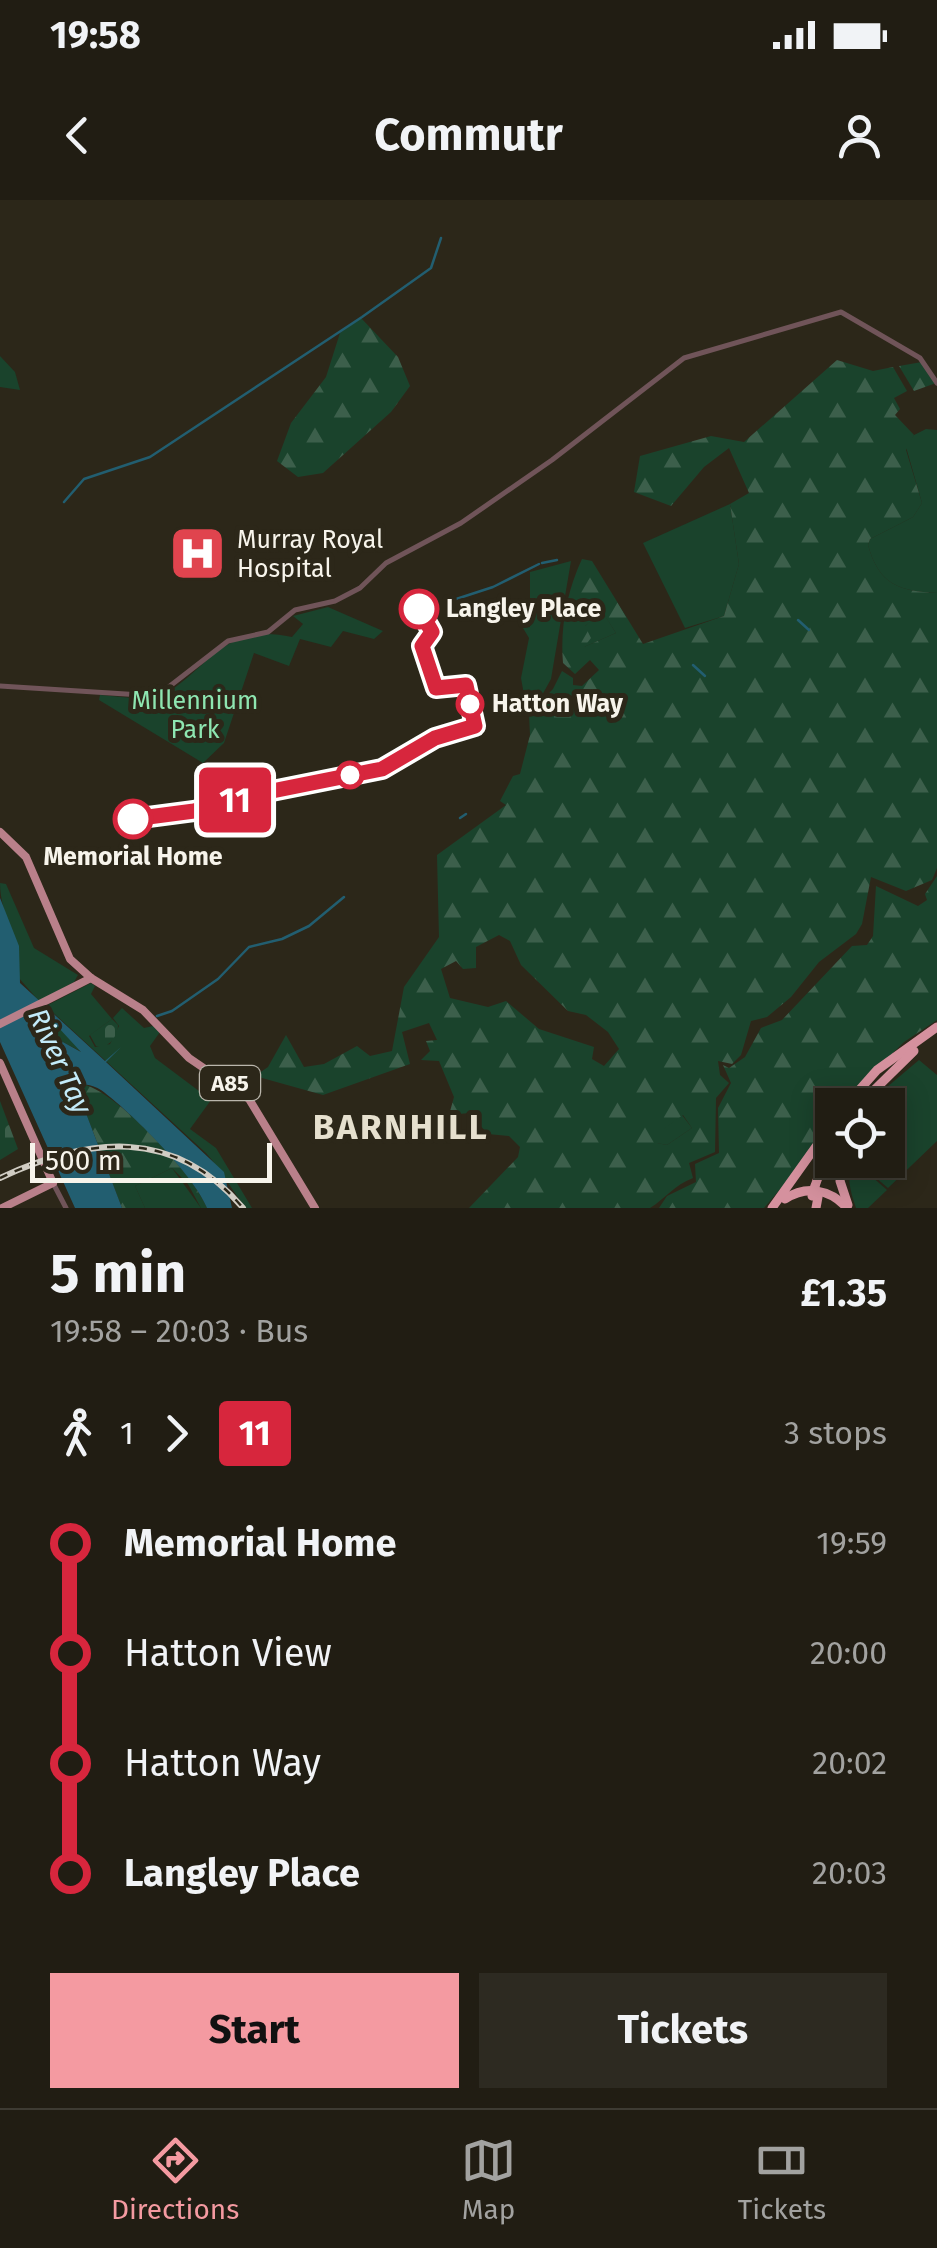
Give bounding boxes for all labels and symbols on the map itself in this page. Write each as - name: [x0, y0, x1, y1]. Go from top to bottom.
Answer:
- hospital icon: Murray Royal Hospital: [168, 524, 228, 584]
- place label: Murray Royal Hospital: [237, 525, 383, 584]
- marker: Langley Place: [400, 590, 438, 628]
- place label: Langley Place: [446, 594, 601, 624]
- park label: Millennium Park: [132, 686, 258, 745]
- place label: Hatton Way: [492, 689, 624, 719]
- marker: Hatton Way: [457, 691, 483, 717]
- unlabelled marker: [337, 762, 363, 788]
- line badge: 11: [190, 768, 280, 832]
- marker: Memorial Home: [114, 800, 152, 838]
- place label: Memorial Home: [43, 842, 223, 872]
- water label: River Tay: [21, 1003, 99, 1120]
- road number: A85: [200, 1066, 260, 1100]
- district label: BARNHILL: [313, 1106, 489, 1148]
- scale bar: [30, 1138, 272, 1183]

